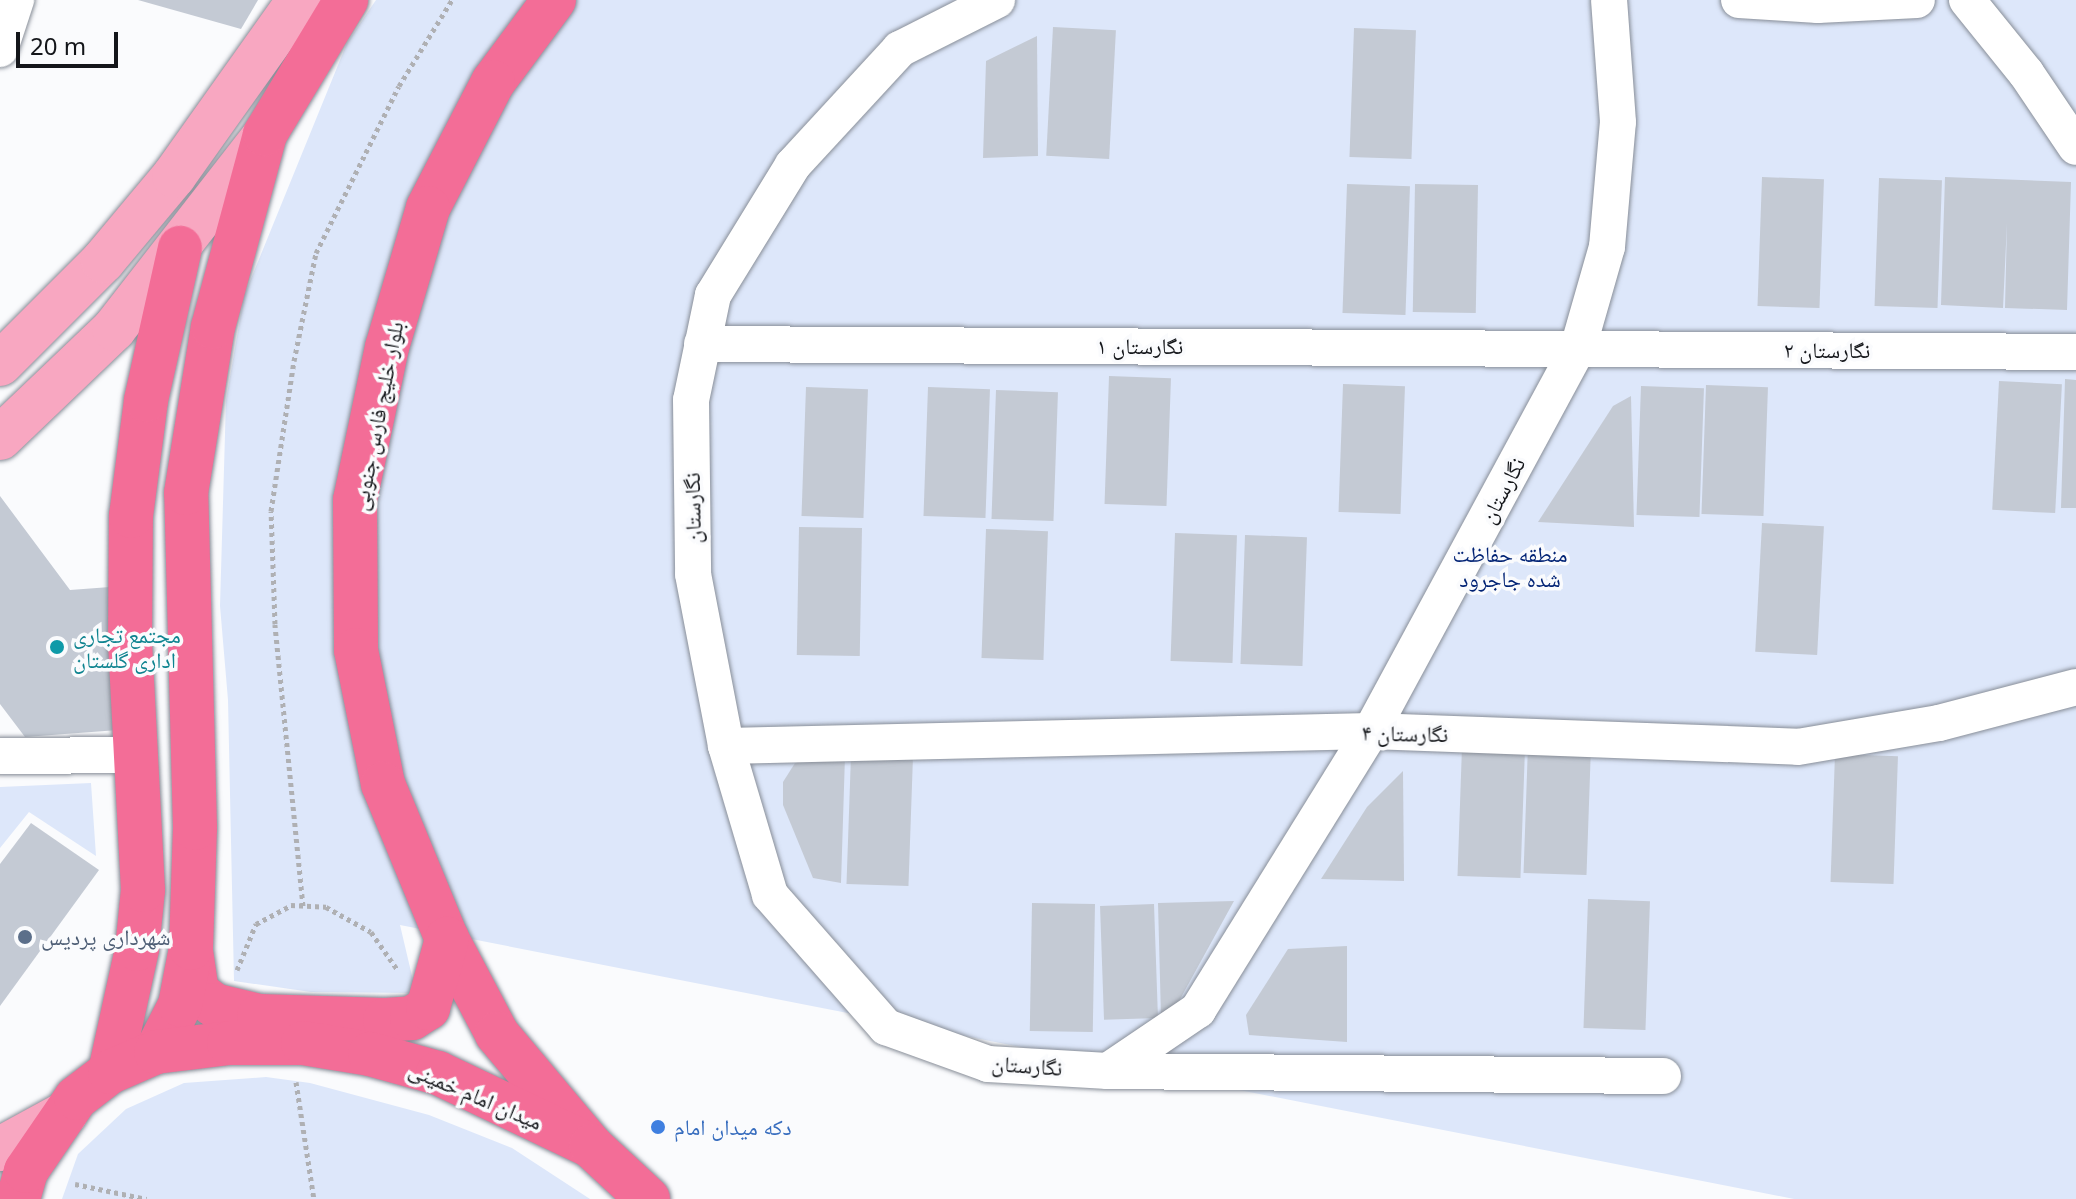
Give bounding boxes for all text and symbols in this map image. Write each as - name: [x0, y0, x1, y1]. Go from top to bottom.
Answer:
- scale bar: [20, 16, 122, 66]
- text: 20 m: [30, 29, 86, 62]
- street label: بلوار خلیج فارس جنوبی: [346, 319, 408, 513]
- street label: نگارستان ۱: [1097, 333, 1183, 359]
- street label: نگارستان ۲: [1784, 337, 1870, 363]
- street label: نگارستان: [1474, 452, 1530, 528]
- street label: نگارستان: [678, 472, 706, 544]
- park label: منطقه حفاظت شده جاجرود: [1452, 540, 1568, 592]
- place label: مجتمع تجاری اداری گلستان: [73, 621, 181, 672]
- marker: مجتمع تجاری اداری گلستان: [48, 638, 66, 656]
- street label: نگارستان ۴: [1361, 719, 1449, 747]
- place label: شهرداری پردیس: [41, 924, 170, 950]
- marker: شهرداری پردیس: [16, 928, 34, 946]
- street label: نگارستان: [991, 1049, 1063, 1081]
- street label: میدان امام خمینی: [405, 1055, 547, 1135]
- place label: دکه میدان امام: [674, 1114, 792, 1140]
- marker: دکه میدان امام: [649, 1118, 667, 1136]

